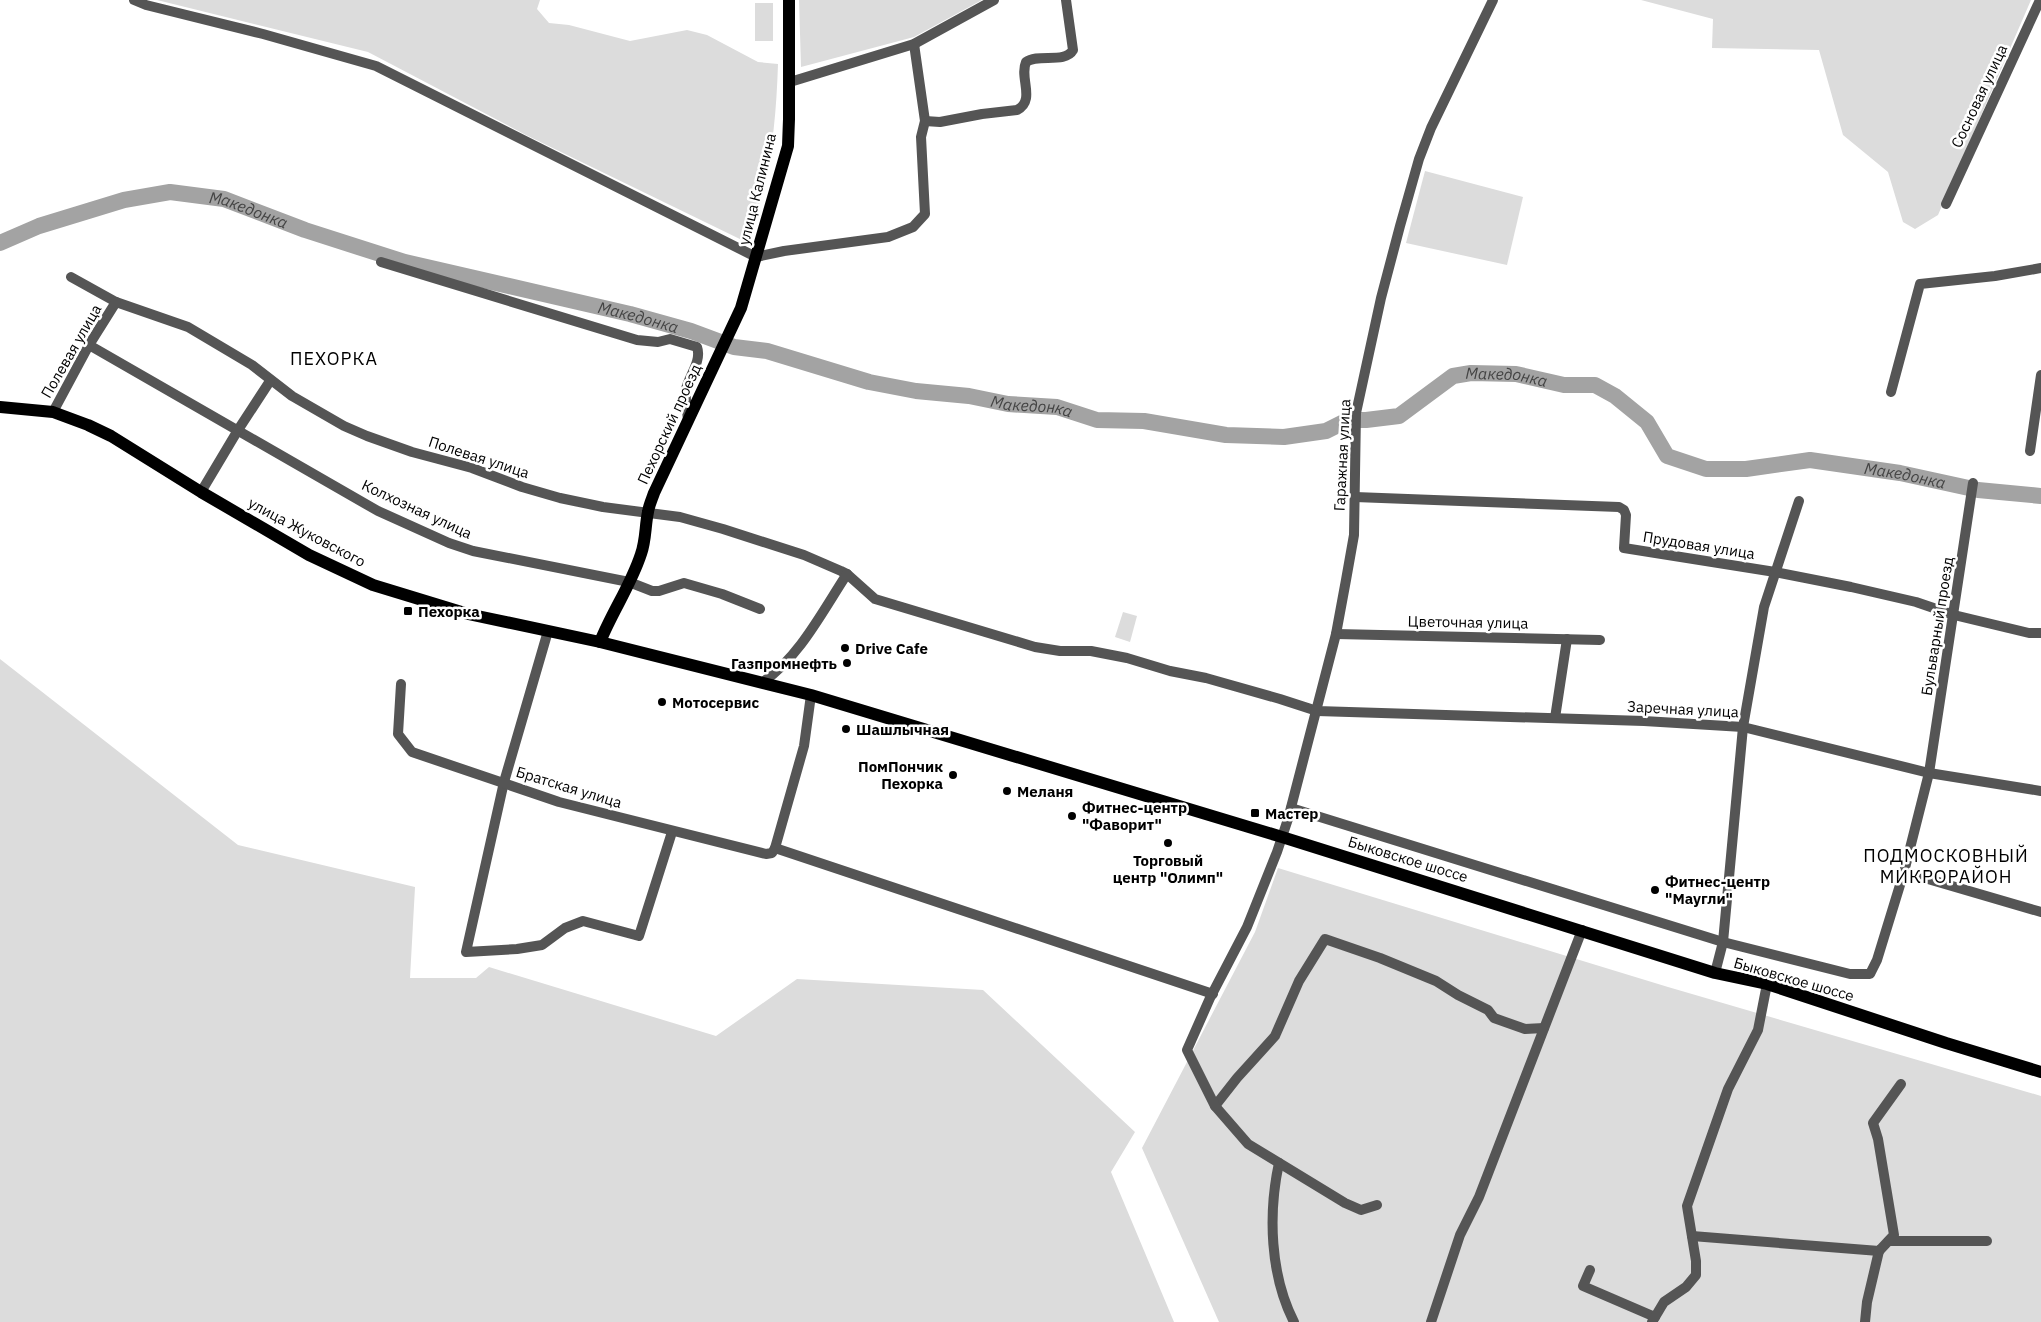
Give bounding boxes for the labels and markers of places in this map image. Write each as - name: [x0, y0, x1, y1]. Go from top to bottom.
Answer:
- place label: Пехорка: [418, 602, 480, 621]
- marker: Пехорка: [402, 605, 414, 617]
- place label: Drive Cafe: [855, 639, 928, 658]
- marker: Drive Cafe: [839, 642, 851, 654]
- place label: Газпромнефть: [731, 654, 838, 673]
- marker: Газпромнефть: [841, 657, 853, 669]
- place label: Мотосервис: [672, 693, 759, 712]
- marker: Мотосервис: [656, 696, 668, 708]
- place label: Шашлычная: [856, 720, 949, 739]
- marker: Шашлычная: [840, 723, 852, 735]
- place label: ПомПончик Пехорка: [858, 757, 943, 793]
- marker: ПомПончик Пехорка: [947, 769, 959, 781]
- place label: Меланя: [1017, 782, 1073, 801]
- marker: Меланя: [1001, 785, 1013, 797]
- place label: Фитнес-центр "Фаворит": [1082, 798, 1187, 834]
- place label: Мастер: [1265, 804, 1318, 823]
- marker: Мастер: [1249, 807, 1261, 819]
- marker: Фитнес-центр "Фаворит": [1066, 810, 1078, 822]
- marker: Торговый центр "Олимп": [1162, 837, 1174, 849]
- place label: Торговый центр "Олимп": [1113, 851, 1223, 887]
- place label: Фитнес-центр "Маугли": [1665, 872, 1770, 908]
- marker: Фитнес-центр "Маугли": [1649, 884, 1661, 896]

